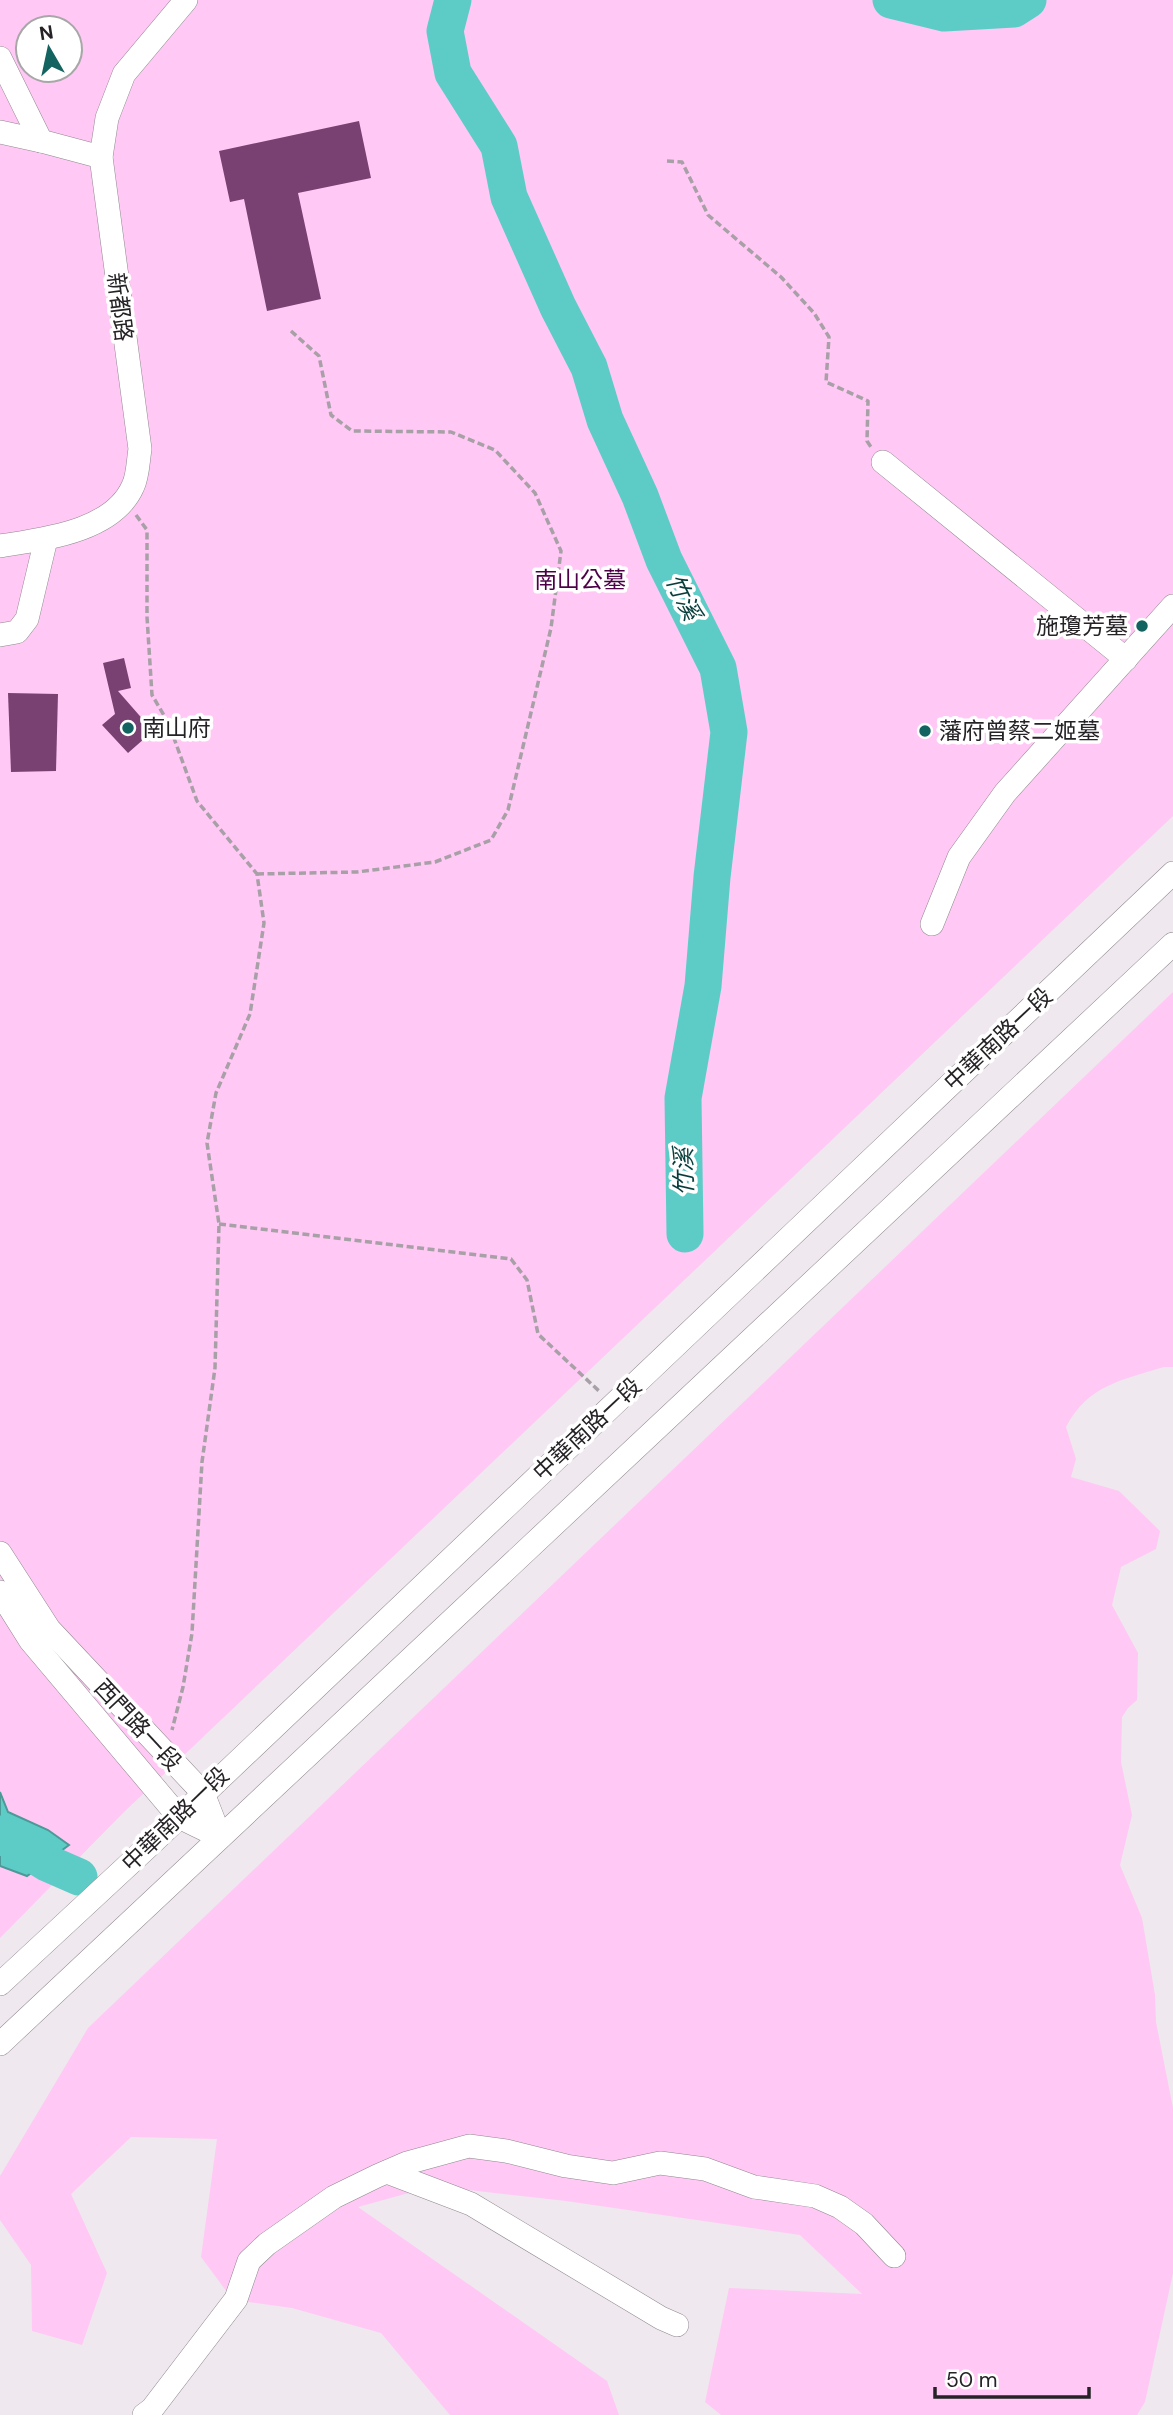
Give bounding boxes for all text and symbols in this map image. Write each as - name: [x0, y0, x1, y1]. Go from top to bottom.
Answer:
- north arrow: [14, 14, 84, 84]
- text: N: [38, 19, 55, 46]
- street label: 新都路: [101, 271, 139, 343]
- park label: 南山公墓: [534, 565, 626, 595]
- water label: 竹溪: [659, 568, 709, 628]
- place label: 施瓊芳墓: [1036, 611, 1128, 641]
- marker: 施瓊芳墓: [1134, 618, 1150, 634]
- place label: 南山府: [142, 713, 211, 743]
- place label: 藩府曾蔡二姬墓: [939, 716, 1100, 746]
- marker: 南山府: [120, 720, 136, 736]
- marker: 藩府曾蔡二姬墓: [917, 723, 933, 739]
- street label: 中華南路一段: [937, 981, 1059, 1097]
- water label: 竹溪: [668, 1145, 699, 1196]
- street label: 中華南路一段: [526, 1371, 648, 1487]
- street label: 西門路一段: [88, 1673, 188, 1777]
- street label: 中華南路一段: [115, 1760, 235, 1878]
- scale bar: [935, 2356, 1089, 2400]
- text: 50 m: [946, 2366, 997, 2394]

